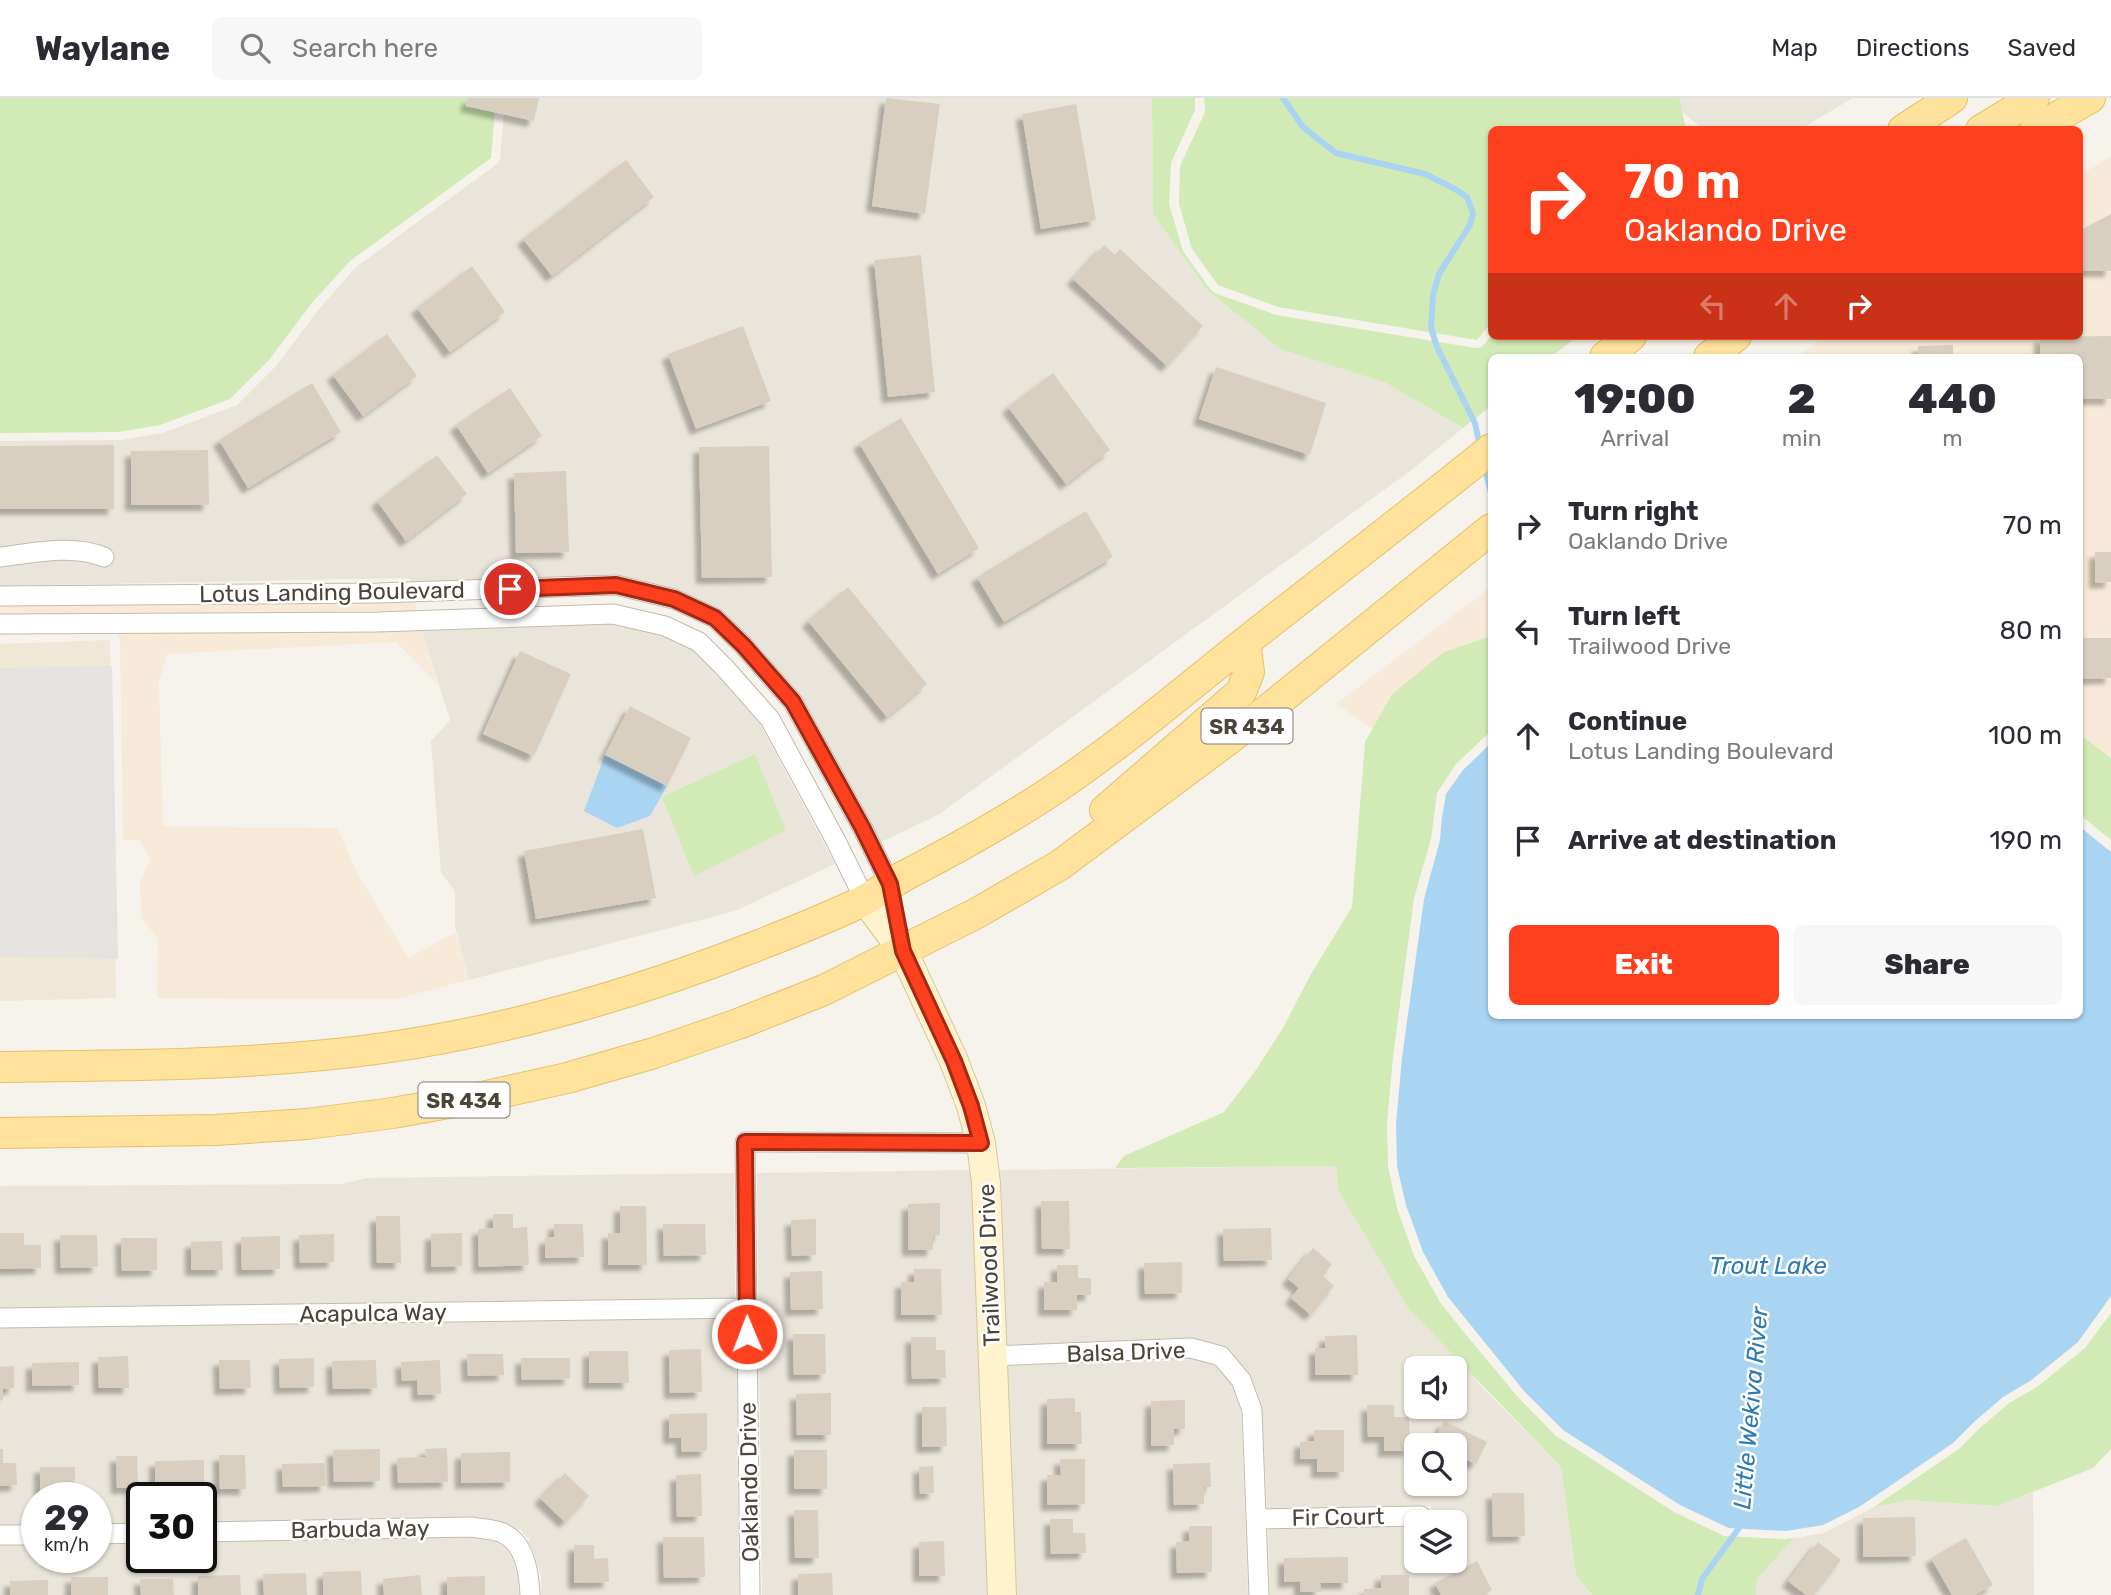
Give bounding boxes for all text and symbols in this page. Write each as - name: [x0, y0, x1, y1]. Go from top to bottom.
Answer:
- search box: [212, 17, 702, 80]
- text: Waylane: [35, 29, 170, 68]
- icon: search: [236, 29, 274, 67]
- text: Search here: [292, 33, 438, 64]
- text: Map: [1771, 34, 1818, 62]
- text: Directions: [1856, 34, 1969, 62]
- text: Saved: [2007, 34, 2076, 62]
- text: 70 m: [1624, 152, 1741, 210]
- icon: right: [1509, 154, 1600, 245]
- text: Oaklando Drive: [1624, 211, 1847, 249]
- icon: left: [1694, 287, 1732, 325]
- icon: ahead: [1767, 287, 1805, 325]
- icon: right: [1840, 287, 1878, 325]
- text: 19:00: [1574, 374, 1696, 424]
- text: 2: [1788, 374, 1816, 424]
- text: 440: [1908, 374, 1997, 424]
- text: Arrival: [1600, 424, 1669, 452]
- text: min: [1782, 424, 1822, 452]
- text: m: [1942, 424, 1963, 452]
- text: Turn right: [1568, 496, 1698, 527]
- icon: right: [1509, 507, 1547, 545]
- text: 70 m: [2003, 510, 2062, 541]
- text: Oaklando Drive: [1568, 527, 1728, 555]
- pin: [480, 559, 540, 619]
- icon: arrive: [491, 570, 529, 608]
- street label: Lotus Landing Boulevard: [199, 576, 465, 608]
- text: Turn left: [1568, 601, 1680, 632]
- icon: left: [1509, 612, 1547, 650]
- text: 80 m: [1999, 615, 2062, 646]
- text: Trailwood Drive: [1568, 632, 1731, 660]
- text: Continue: [1568, 706, 1687, 737]
- road number: SR 434: [1202, 708, 1292, 744]
- icon: ahead: [1509, 717, 1547, 755]
- text: 100 m: [1988, 720, 2062, 751]
- text: Lotus Landing Boulevard: [1568, 737, 1834, 765]
- icon: arrive: [1509, 822, 1547, 860]
- text: Arrive at destination: [1568, 825, 1836, 856]
- text: 190 m: [1989, 825, 2062, 856]
- button: Exit: [1509, 925, 1779, 1005]
- button: Share: [1793, 925, 2062, 1005]
- road number: SR 434: [419, 1082, 510, 1118]
- street label: Trailwood Drive: [972, 1183, 1006, 1347]
- water label: Trout Lake: [1709, 1252, 1827, 1280]
- position arrow: [710, 1297, 784, 1371]
- street label: Acapulca Way: [299, 1298, 447, 1328]
- water label: Little Wekiva River: [1728, 1305, 1774, 1511]
- street label: Balsa Drive: [1066, 1336, 1186, 1368]
- map controls: [1404, 1356, 1467, 1573]
- button: sound: [1404, 1356, 1467, 1419]
- street label: Oaklando Drive: [734, 1402, 764, 1562]
- button: search: [1404, 1433, 1467, 1496]
- speed limit sign: 30: [126, 1482, 217, 1573]
- text: 29: [44, 1497, 89, 1539]
- street label: Fir Court: [1291, 1502, 1385, 1532]
- button: layers: [1404, 1510, 1467, 1573]
- street label: Barbuda Way: [290, 1514, 430, 1544]
- text: km/h: [44, 1534, 89, 1556]

